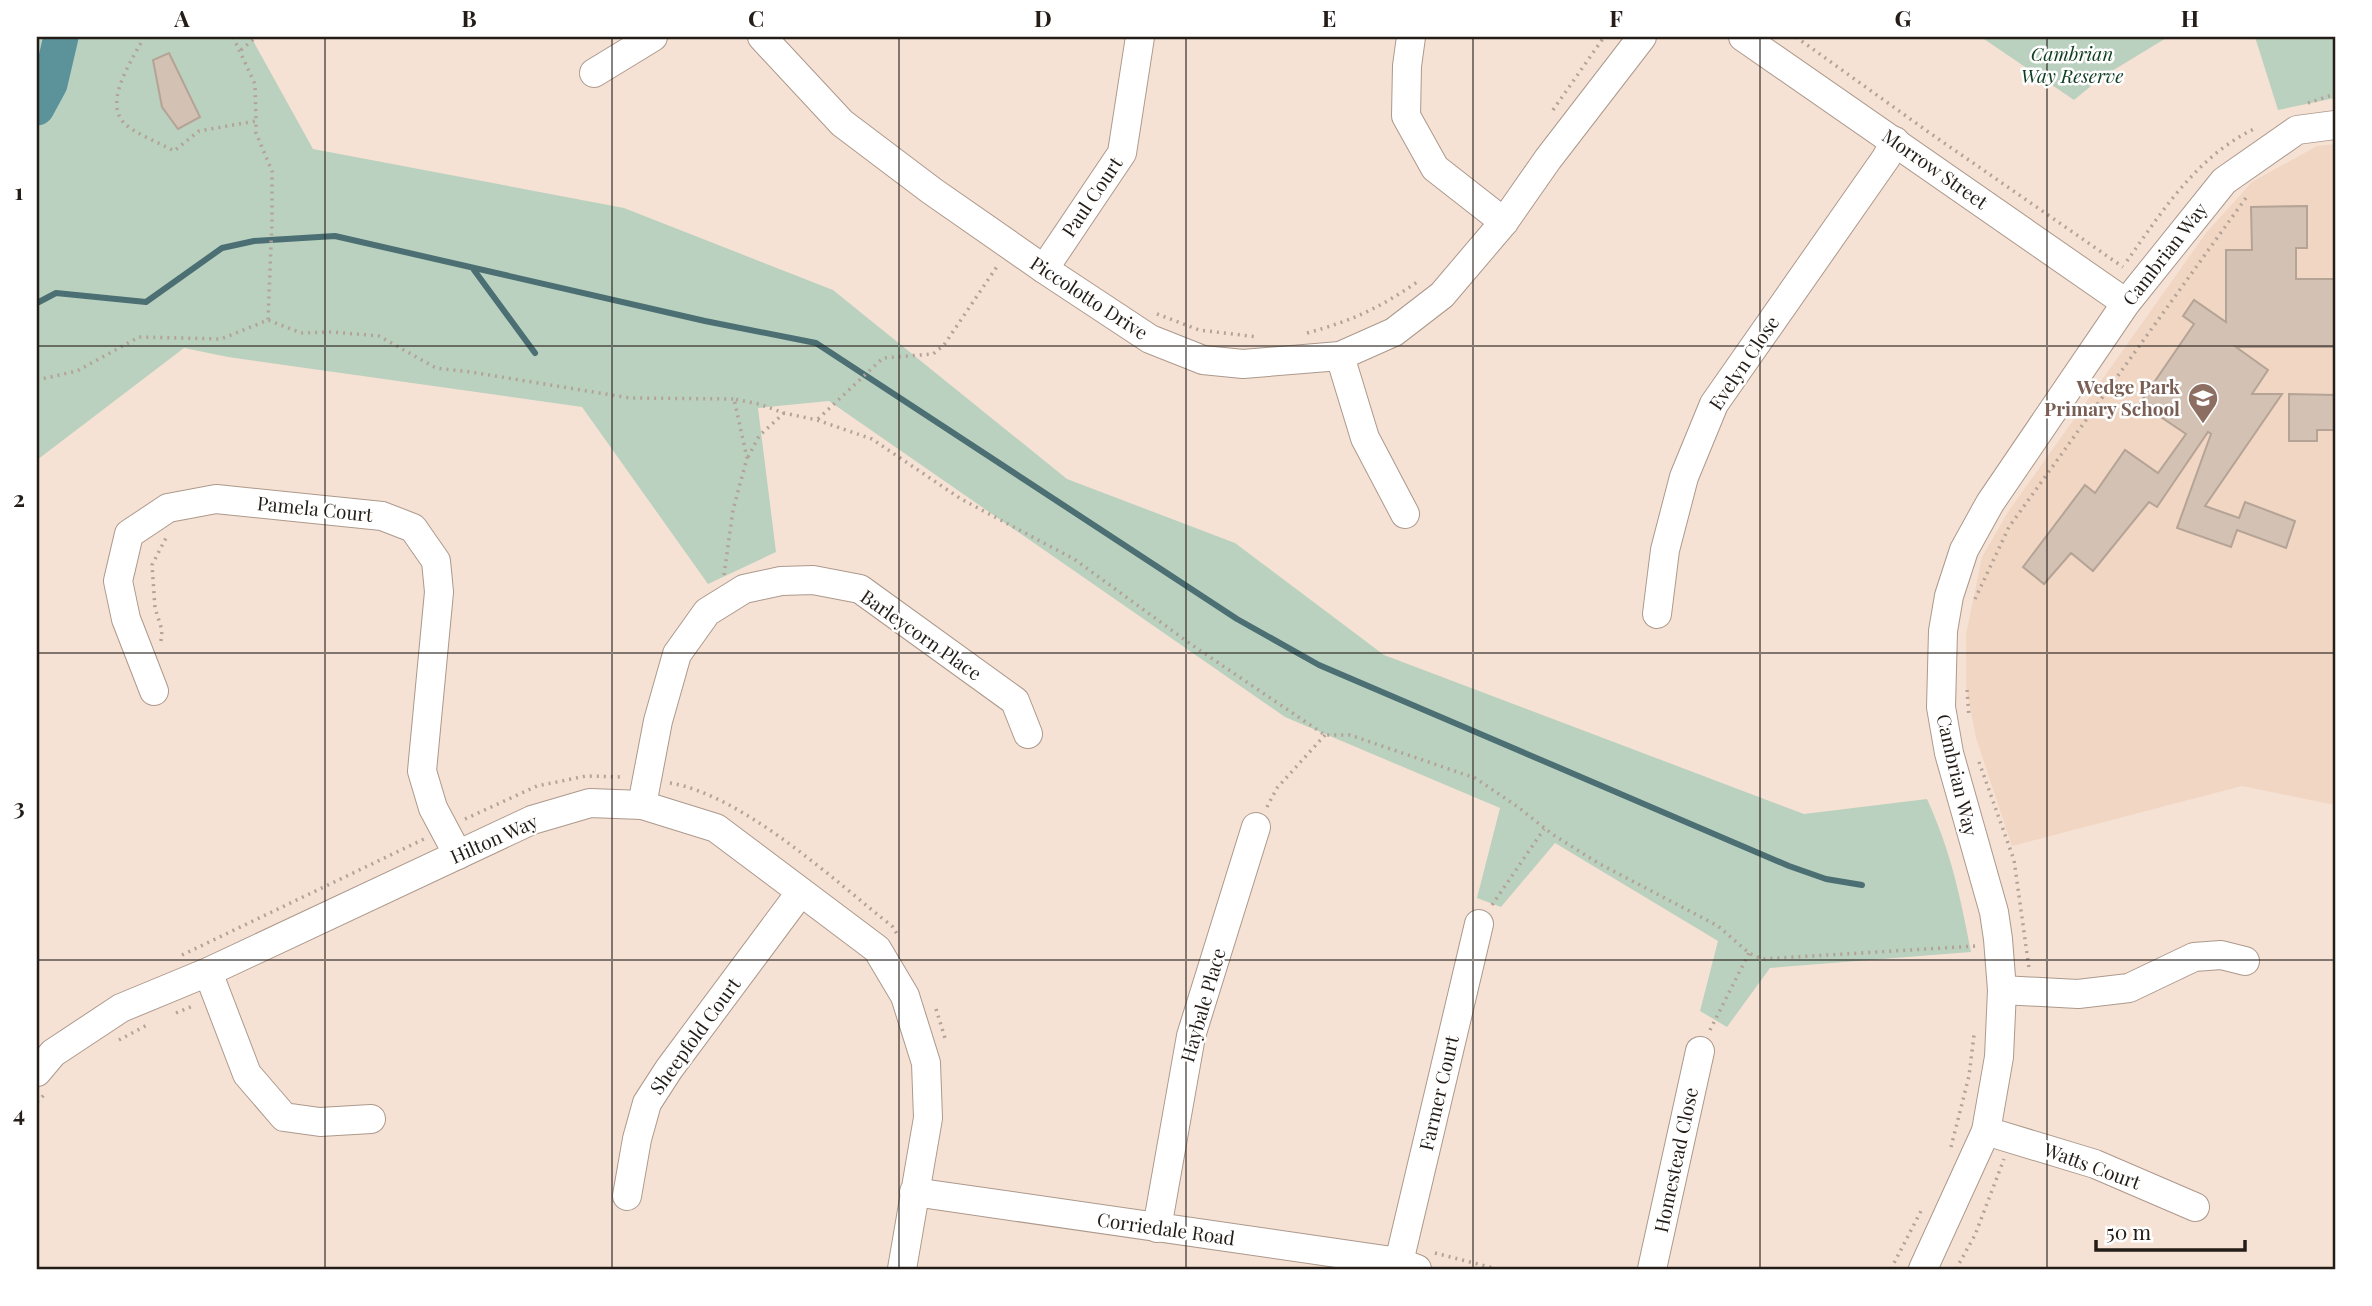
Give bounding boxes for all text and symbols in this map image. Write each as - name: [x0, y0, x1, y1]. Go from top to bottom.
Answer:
- text: A: [173, 2, 190, 33]
- text: B: [461, 2, 477, 33]
- text: C: [748, 2, 764, 33]
- text: D: [1034, 2, 1052, 33]
- text: E: [1322, 2, 1336, 33]
- text: F: [1609, 2, 1623, 33]
- text: G: [1895, 2, 1912, 33]
- text: H: [2181, 2, 2199, 33]
- park label: Cambrian Way Reserve: [2021, 40, 2123, 88]
- street label: Morrow Street: [1878, 122, 1994, 214]
- street label: Paul Court: [1055, 151, 1128, 242]
- text: 1: [15, 175, 24, 206]
- street label: Cambrian Way: [2116, 196, 2213, 310]
- street label: Piccolotto Drive: [1026, 249, 1153, 345]
- street label: Evelyn Close: [1702, 310, 1784, 415]
- place label: Wedge Park Primary School: [2044, 373, 2181, 421]
- school or university icon: Wedge Park Primary School: [2186, 381, 2220, 425]
- text: 2: [13, 482, 25, 513]
- street label: Pamela Court: [256, 489, 374, 527]
- street label: Barleycorn Place: [856, 583, 987, 686]
- street label: Cambrian Way: [1931, 711, 1985, 839]
- text: 3: [13, 790, 25, 821]
- street label: Hilton Way: [446, 807, 542, 869]
- street label: Haybale Place: [1173, 945, 1231, 1065]
- street label: Sheepfold Court: [643, 971, 746, 1099]
- street label: Farmer Court: [1412, 1032, 1464, 1153]
- street label: Homestead Close: [1647, 1085, 1703, 1235]
- text: 4: [13, 1097, 25, 1128]
- street label: Watts Court: [2039, 1135, 2145, 1195]
- street label: Corriedale Road: [1096, 1205, 1237, 1251]
- scale bar: [2096, 1208, 2244, 1252]
- text: 50 m: [2106, 1217, 2152, 1245]

